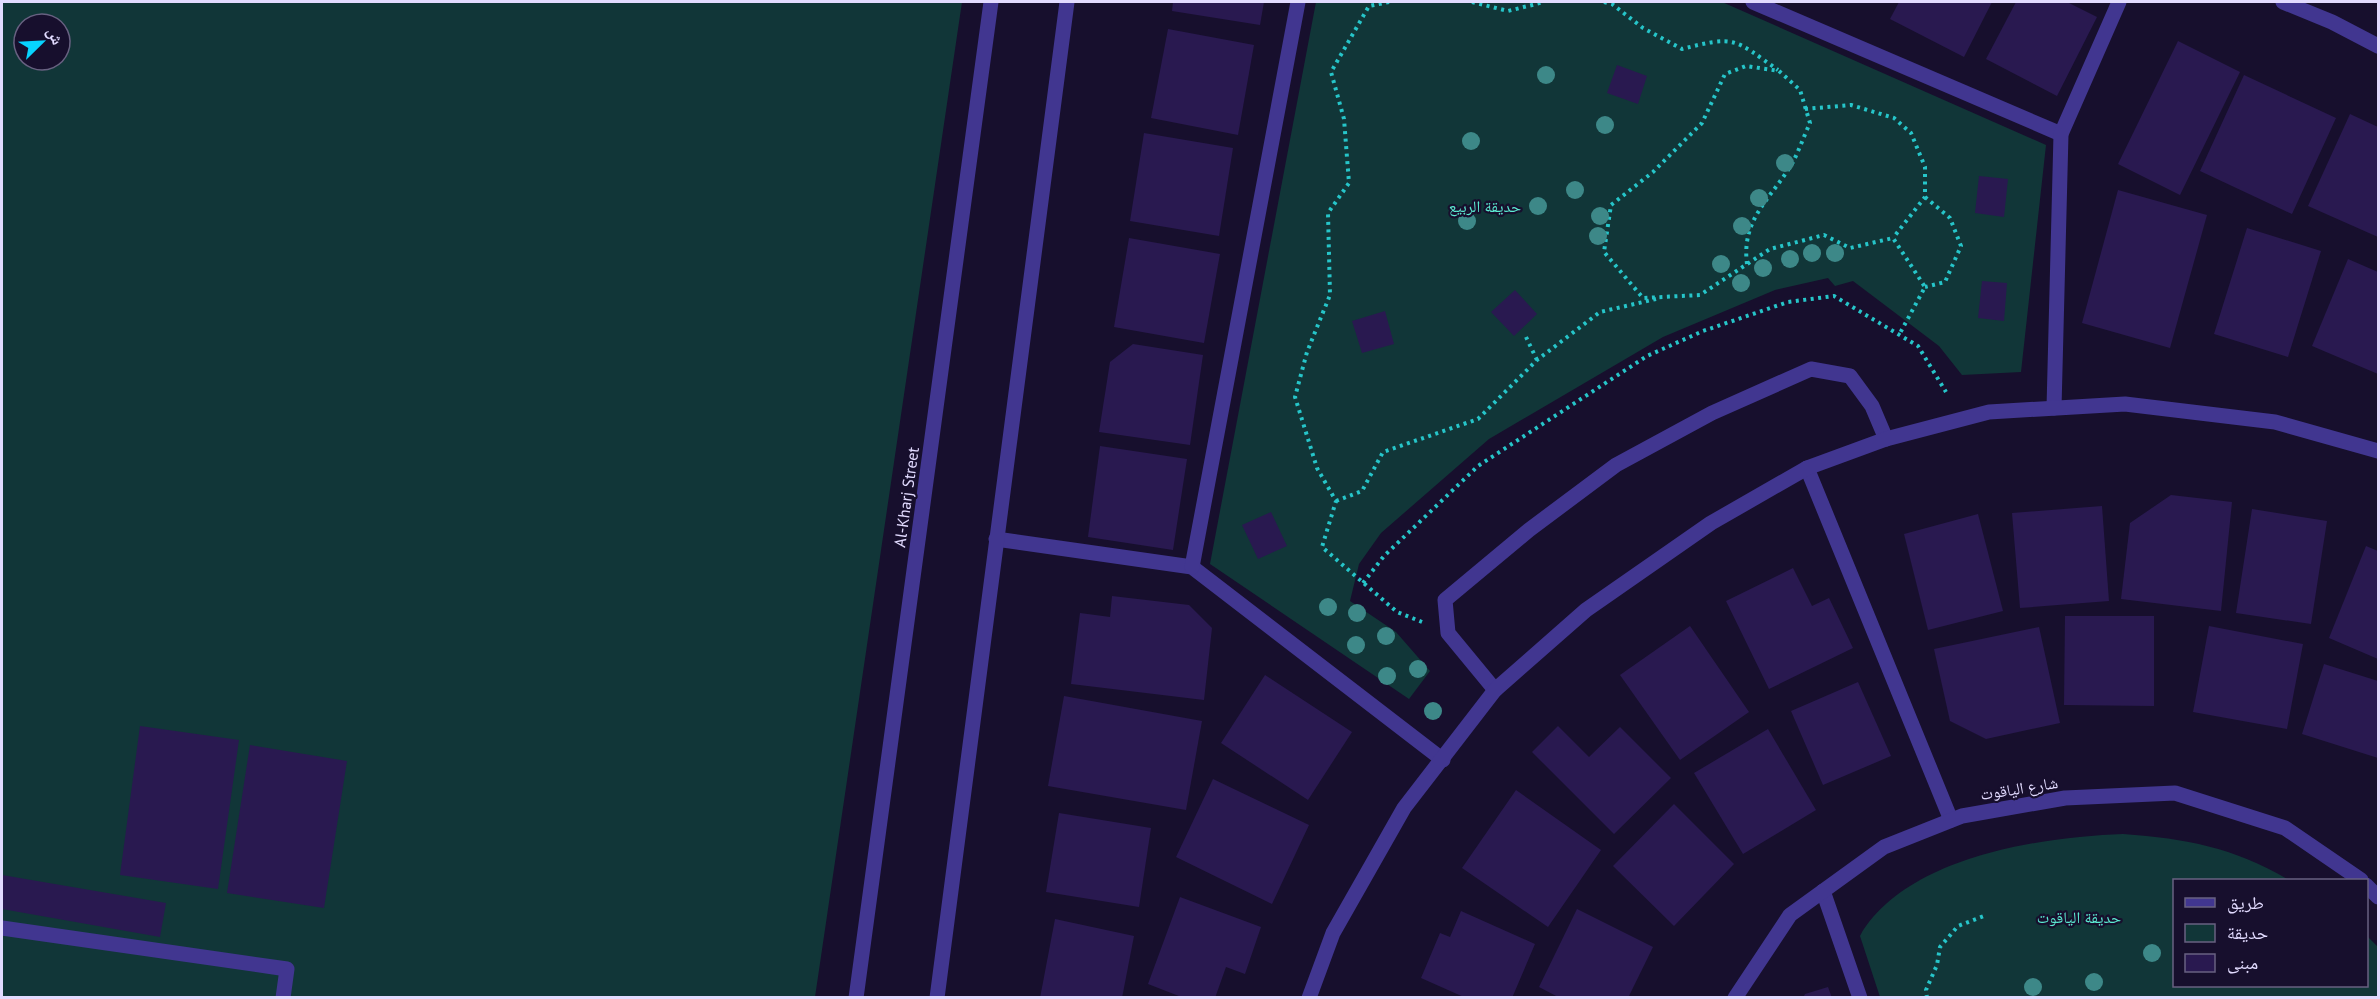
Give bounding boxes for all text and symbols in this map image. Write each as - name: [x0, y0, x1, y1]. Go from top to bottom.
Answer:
- north arrow: [12, 12, 72, 72]
- text: ش: [43, 24, 68, 48]
- park label: حديقة الربيع: [1449, 196, 1521, 217]
- street label: Al-Kharj Street: [889, 445, 923, 548]
- street label: شارع الياقوت: [1979, 772, 2059, 805]
- legend: [2173, 879, 2368, 987]
- text: طريق: [2227, 891, 2264, 914]
- park label: حديقة الياقوت: [2037, 907, 2121, 927]
- text: حديقة: [2227, 921, 2268, 944]
- text: مبنى: [2227, 951, 2258, 974]

